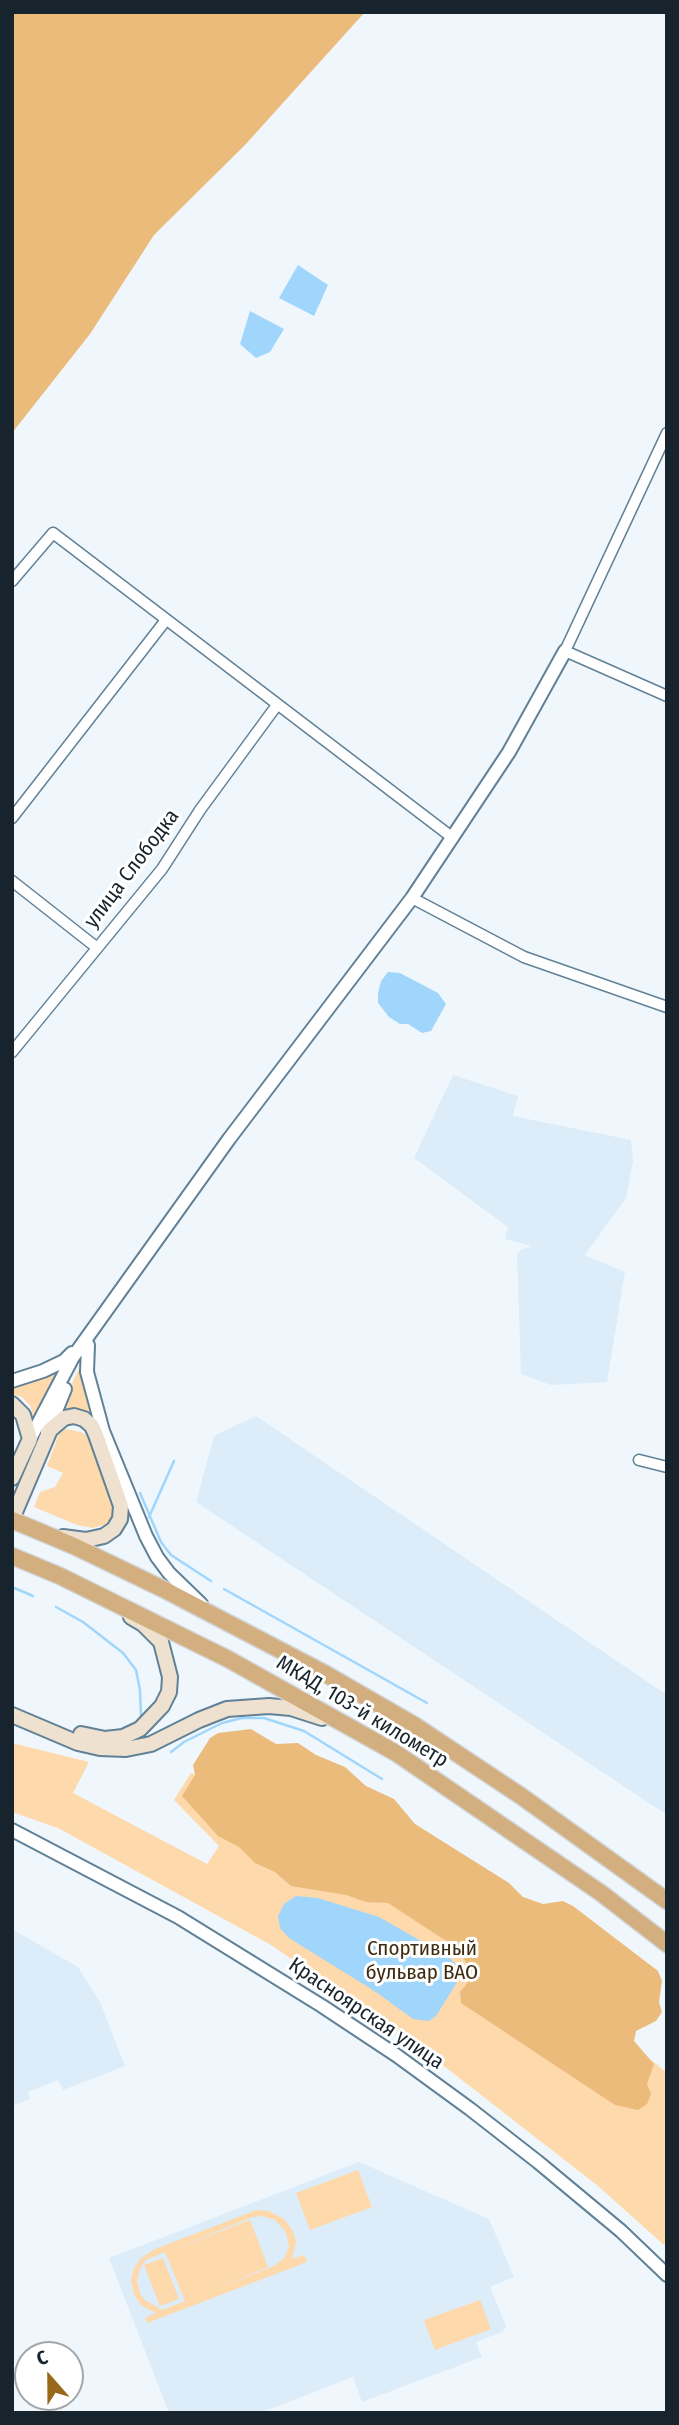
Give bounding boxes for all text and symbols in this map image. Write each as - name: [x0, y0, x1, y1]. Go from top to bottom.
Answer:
- street label: улица Слободка: [79, 805, 185, 933]
- street label: МКАД, 103-й километр: [272, 1651, 452, 1773]
- park label: Спортивный бульвар ВАО: [366, 1936, 478, 1986]
- street label: Красноярская улица: [284, 1953, 448, 2075]
- north arrow: [14, 2341, 84, 2411]
- text: С: [33, 2345, 51, 2370]

